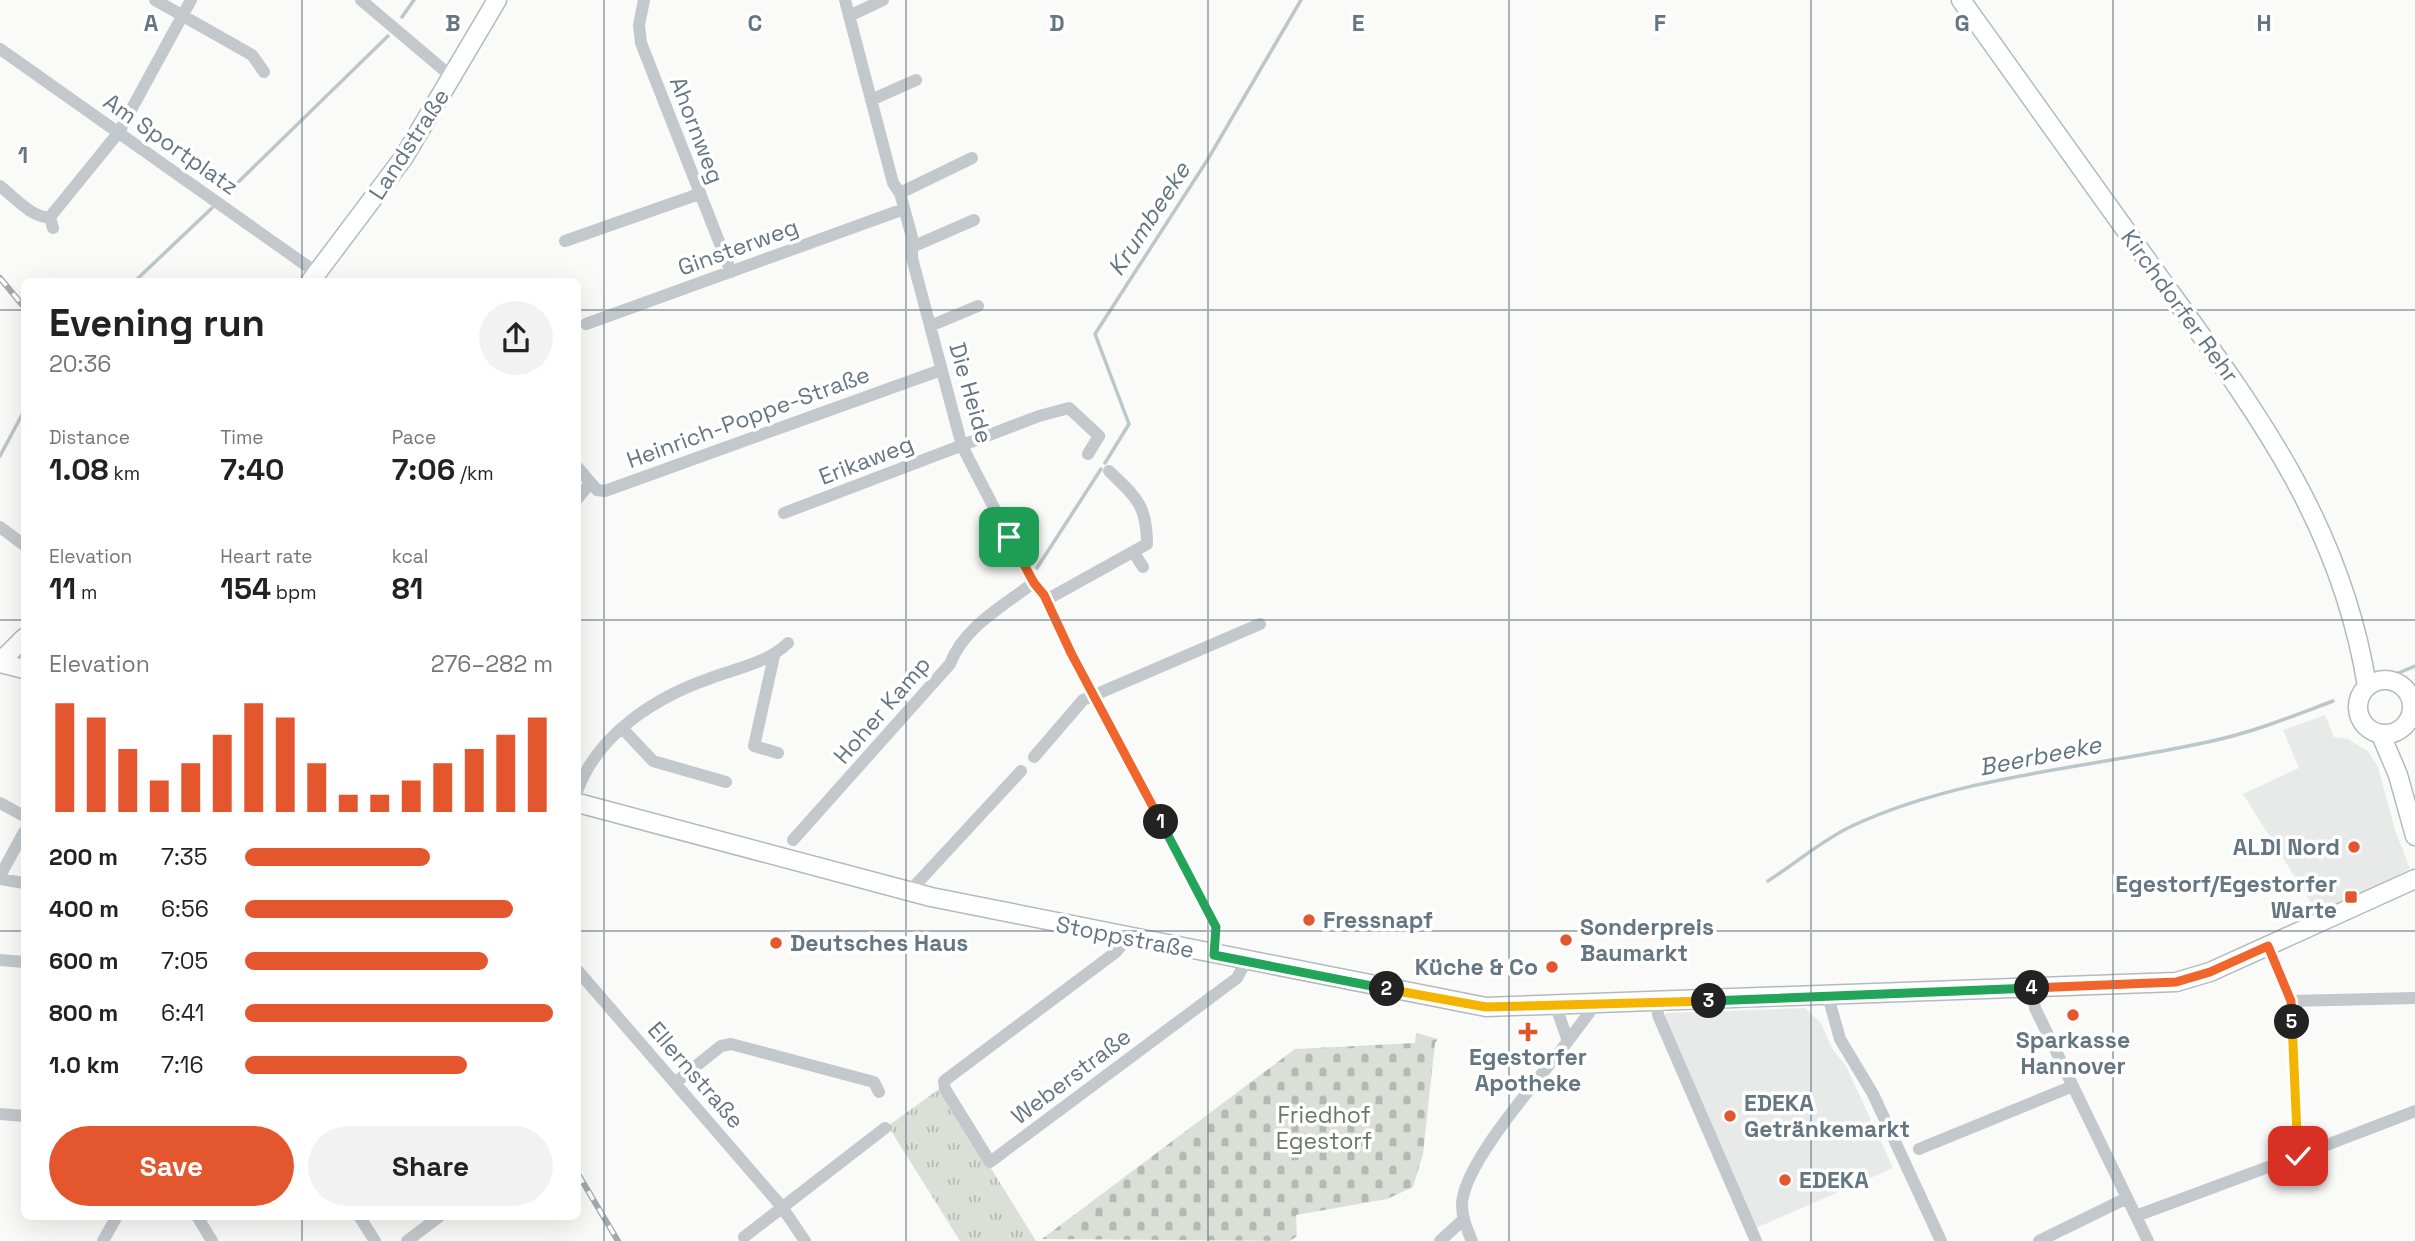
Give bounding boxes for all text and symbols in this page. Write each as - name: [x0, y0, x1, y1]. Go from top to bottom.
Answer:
- text: A: [144, 8, 159, 38]
- text: B: [445, 8, 461, 38]
- text: C: [748, 8, 762, 38]
- text: D: [1049, 8, 1065, 38]
- text: E: [1352, 8, 1364, 38]
- text: F: [1654, 8, 1666, 38]
- text: G: [1954, 8, 1970, 38]
- text: H: [2256, 8, 2272, 38]
- street label: Ahornweg: [663, 72, 731, 188]
- street label: Landstraße: [362, 83, 456, 205]
- street label: Am Sportplatz: [98, 86, 244, 202]
- text: 1: [18, 140, 28, 170]
- water label: Krumbeeke: [1100, 155, 1197, 281]
- street label: Ginsterweg: [674, 211, 802, 283]
- street label: Kirchdorfer Rehr: [2114, 223, 2246, 389]
- text: Evening run: [49, 299, 265, 347]
- button: share: [479, 301, 553, 375]
- street label: Die Heide: [942, 339, 1000, 447]
- text: 20:36: [49, 349, 111, 379]
- street label: Heinrich-Poppe-Straße: [622, 359, 874, 475]
- text: Distance: [49, 425, 130, 450]
- text: Time: [220, 425, 264, 450]
- text: Pace: [392, 425, 436, 450]
- street label: Erikaweg: [814, 428, 918, 492]
- text: 1.08: [49, 450, 109, 489]
- text: 7:40: [220, 450, 284, 489]
- text: 7:06: [392, 450, 455, 489]
- text: km: [109, 461, 140, 486]
- text: /km: [455, 461, 494, 486]
- pin: [979, 507, 1039, 567]
- icon: arrive: [990, 518, 1028, 556]
- text: Elevation: [49, 544, 132, 569]
- text: Heart rate: [220, 544, 313, 569]
- text: kcal: [392, 544, 428, 569]
- text: 11: [49, 569, 76, 608]
- text: 154: [220, 569, 271, 608]
- text: 81: [392, 569, 423, 608]
- text: m: [76, 580, 97, 605]
- text: bpm: [271, 580, 317, 605]
- text: Elevation: [49, 649, 150, 679]
- text: 276–282 m: [431, 649, 553, 679]
- street label: Hoher Kamp: [827, 650, 937, 770]
- water label: Beerbeeke: [1976, 728, 2104, 783]
- pin: 1: [1144, 804, 1178, 840]
- text: 1: [1156, 809, 1165, 834]
- place label: ALDI Nord: [2233, 832, 2340, 862]
- marker: ALDI Nord: [2346, 839, 2362, 855]
- text: 200 m: [49, 842, 118, 872]
- text: 7:35: [161, 842, 207, 872]
- place label: Egestorf/Egestorfer Warte: [2115, 869, 2337, 925]
- marker: Egestorf/Egestorfer Warte: [2343, 889, 2359, 905]
- text: 400 m: [49, 894, 119, 924]
- text: 6:56: [161, 894, 209, 924]
- place label: Fressnapf: [1323, 905, 1433, 935]
- street label: Stoppstraße: [1053, 909, 1197, 965]
- marker: Fressnapf: [1301, 912, 1317, 928]
- place label: Sonderpreis Baumarkt: [1580, 912, 1714, 968]
- place label: Deutsches Haus: [790, 928, 968, 958]
- marker: Sonderpreis Baumarkt: [1558, 932, 1574, 948]
- marker: Deutsches Haus: [768, 935, 784, 951]
- text: 600 m: [49, 946, 119, 976]
- text: 7:05: [161, 946, 208, 976]
- place label: Küche & Co: [1415, 952, 1538, 982]
- marker: Küche & Co: [1544, 959, 1560, 975]
- pin: 4: [2014, 970, 2050, 1006]
- pin: 2: [1370, 972, 1404, 1006]
- text: 4: [2025, 975, 2038, 1000]
- text: 2: [1381, 976, 1392, 1001]
- pin: 3: [1692, 984, 1726, 1018]
- text: 3: [1703, 988, 1714, 1013]
- text: 800 m: [49, 998, 118, 1028]
- text: 6:41: [161, 998, 204, 1028]
- pin: 5: [2274, 1004, 2310, 1040]
- marker: Sparkasse Hannover: [2065, 1007, 2081, 1023]
- text: 5: [2286, 1009, 2297, 1034]
- street label: Ellernstraße: [641, 1015, 751, 1135]
- street label: Weberstraße: [1005, 1021, 1137, 1131]
- marker: Egestorfer Apotheke: [1520, 1024, 1536, 1040]
- place label: Sparkasse Hannover: [2016, 1025, 2130, 1081]
- place label: Egestorfer Apotheke: [1469, 1042, 1587, 1098]
- text: 1.0 km: [49, 1050, 119, 1080]
- text: 7:16: [161, 1050, 203, 1080]
- place label: EDEKA Getränkemarkt: [1744, 1088, 1910, 1144]
- park label: Friedhof Egestorf: [1276, 1100, 1372, 1156]
- marker: EDEKA Getränkemarkt: [1722, 1108, 1738, 1124]
- button: Save: [49, 1126, 294, 1206]
- button: Share: [308, 1126, 553, 1206]
- pin: [2268, 1126, 2328, 1186]
- icon: check: [2279, 1137, 2317, 1175]
- place label: EDEKA: [1799, 1165, 1869, 1195]
- marker: EDEKA: [1777, 1172, 1793, 1188]

